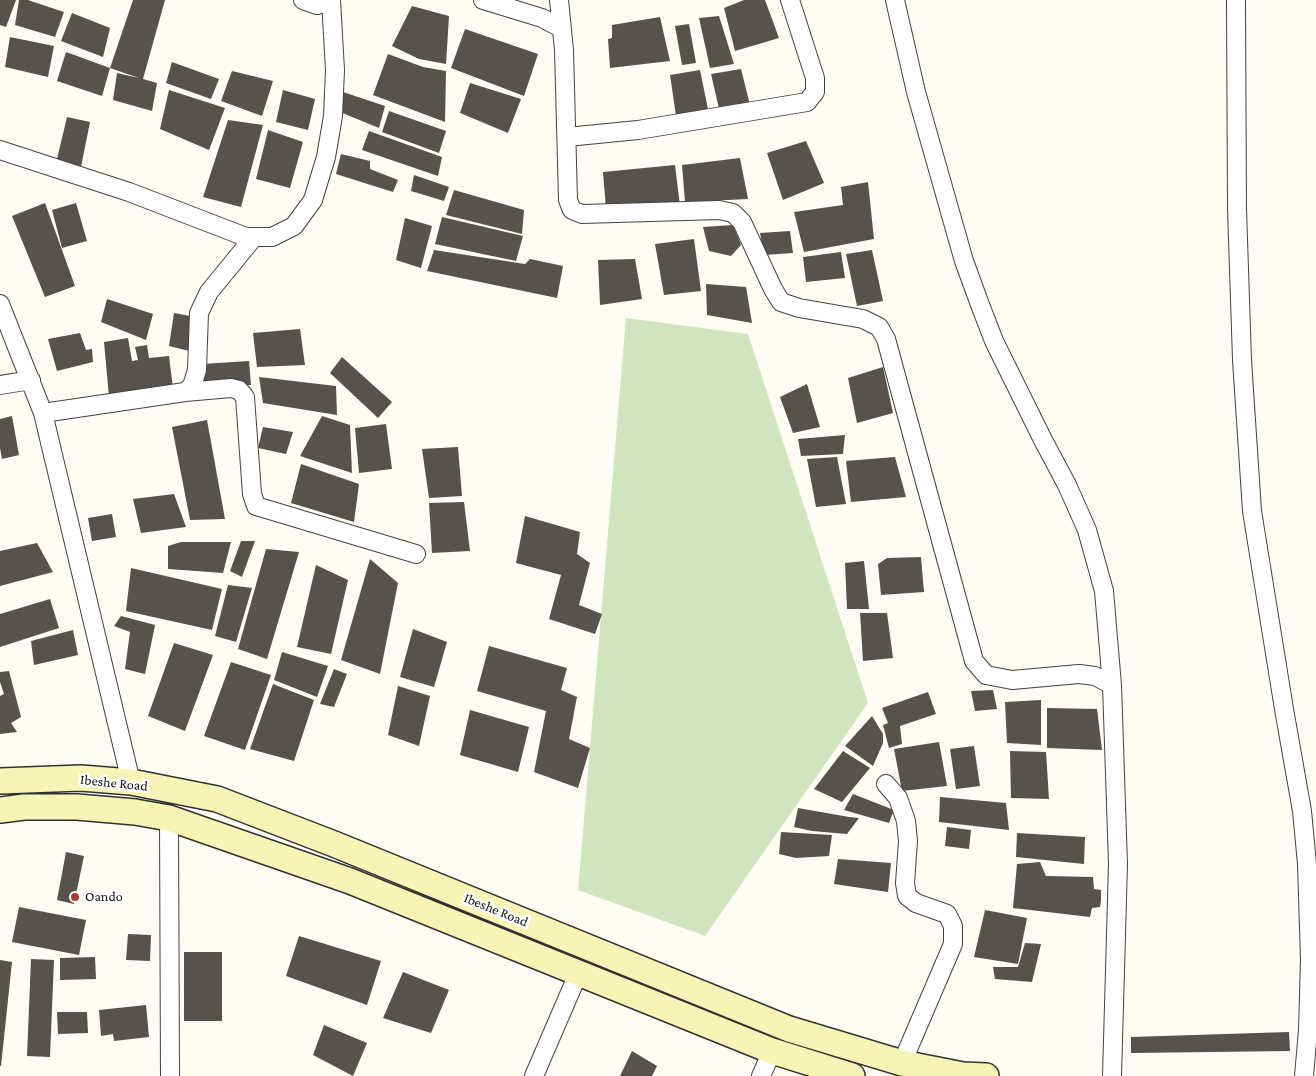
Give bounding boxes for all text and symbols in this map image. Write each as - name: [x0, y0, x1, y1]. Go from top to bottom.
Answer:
- street label: Ibeshe Road: [79, 771, 149, 795]
- place label: Oando: [85, 889, 123, 905]
- street label: Ibeshe Road: [461, 890, 531, 930]
- marker: Oando: [69, 891, 81, 903]

